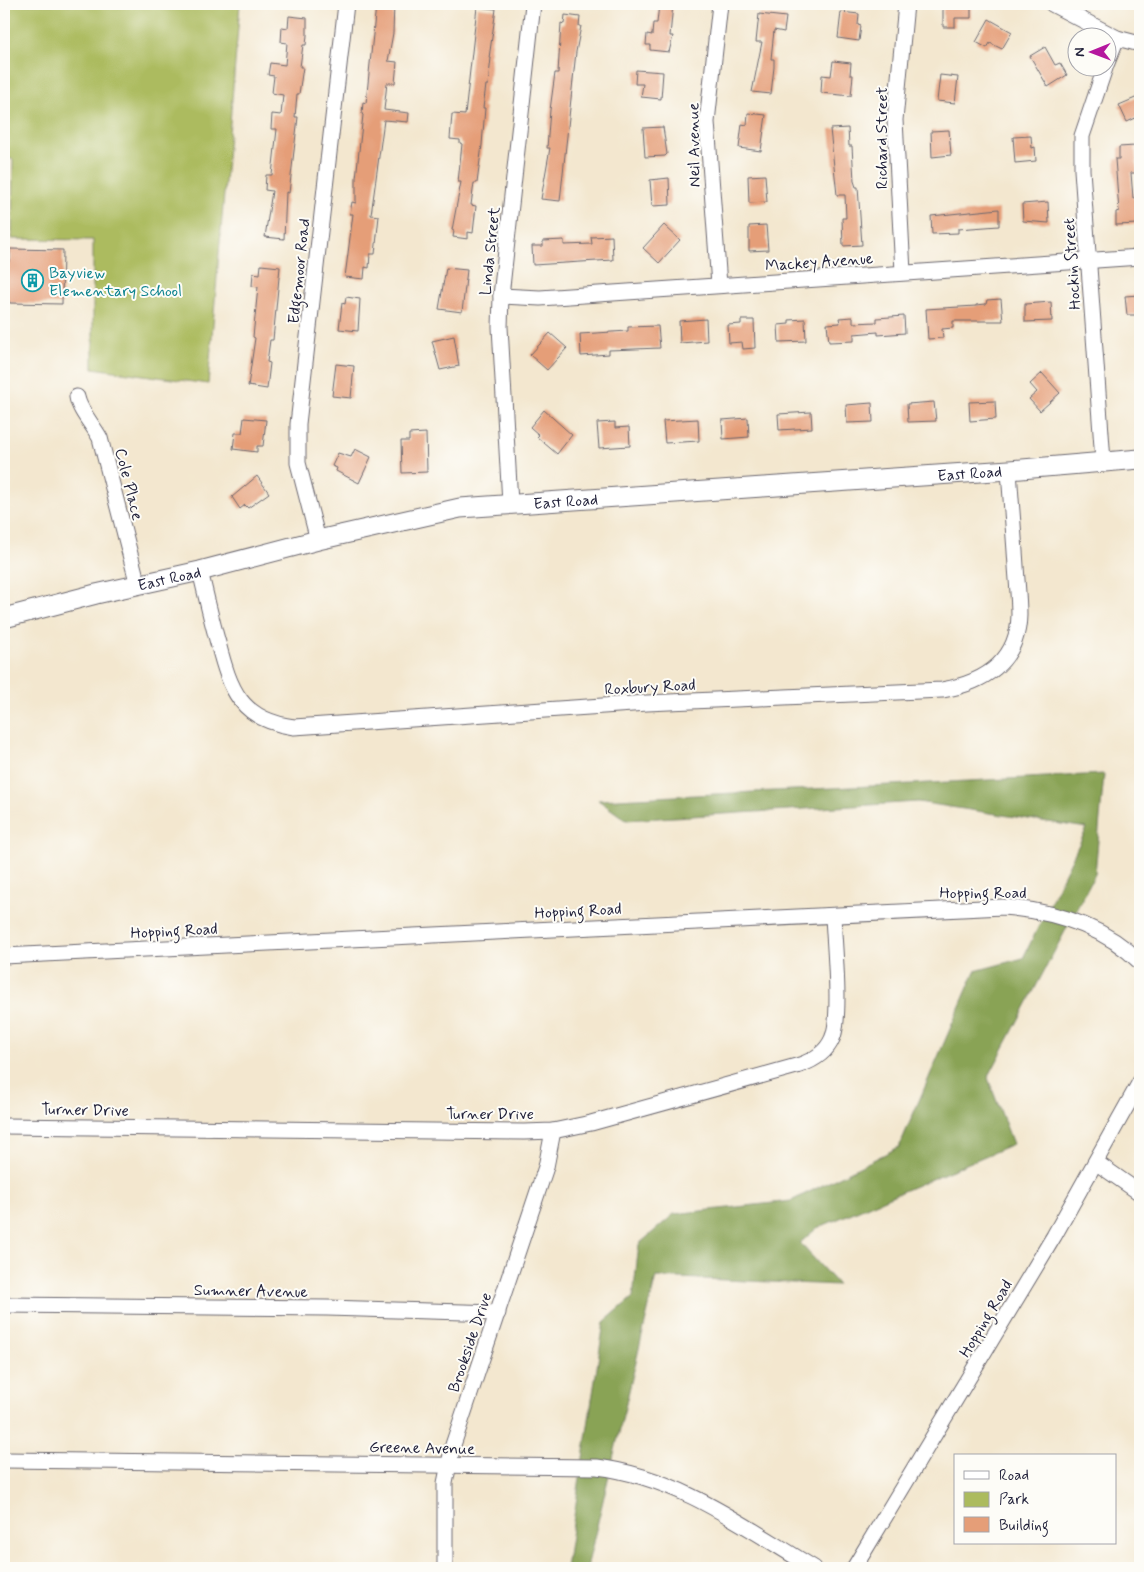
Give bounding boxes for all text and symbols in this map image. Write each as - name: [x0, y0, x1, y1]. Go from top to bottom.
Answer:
- north arrow: [1066, 28, 1116, 78]
- text: N: [1071, 47, 1089, 57]
- street label: Richard Street: [872, 86, 893, 189]
- street label: Neil Avenue: [683, 102, 706, 188]
- street label: Linda Street: [475, 205, 506, 296]
- street label: Edgemoor Road: [284, 217, 316, 325]
- street label: Hockin Street: [1059, 217, 1086, 311]
- street label: Mackey Avenue: [764, 248, 874, 277]
- place label: Bayview Elementary School: [49, 263, 182, 302]
- building icon: Bayview Elementary School: [21, 269, 45, 293]
- street label: Cole Place: [109, 446, 148, 523]
- street label: East Road: [937, 462, 1003, 487]
- street label: East Road: [533, 489, 599, 515]
- street label: East Road: [136, 562, 203, 597]
- street label: Roxbury Road: [604, 675, 696, 700]
- street label: Hopping Road: [939, 883, 1027, 905]
- street label: Hopping Road: [534, 899, 622, 925]
- street label: Hopping Road: [130, 919, 218, 945]
- street label: Turner Drive: [41, 1099, 129, 1122]
- street label: Turner Drive: [446, 1104, 534, 1125]
- street label: Hopping Road: [955, 1276, 1019, 1362]
- street label: Sumner Avenue: [194, 1280, 309, 1303]
- street label: Brookside Drive: [444, 1290, 497, 1395]
- street label: Greene Avenue: [369, 1437, 475, 1460]
- legend: [954, 1454, 1116, 1544]
- text: Road: [999, 1466, 1029, 1486]
- text: Park: [999, 1490, 1029, 1510]
- text: Building: [999, 1516, 1049, 1537]

